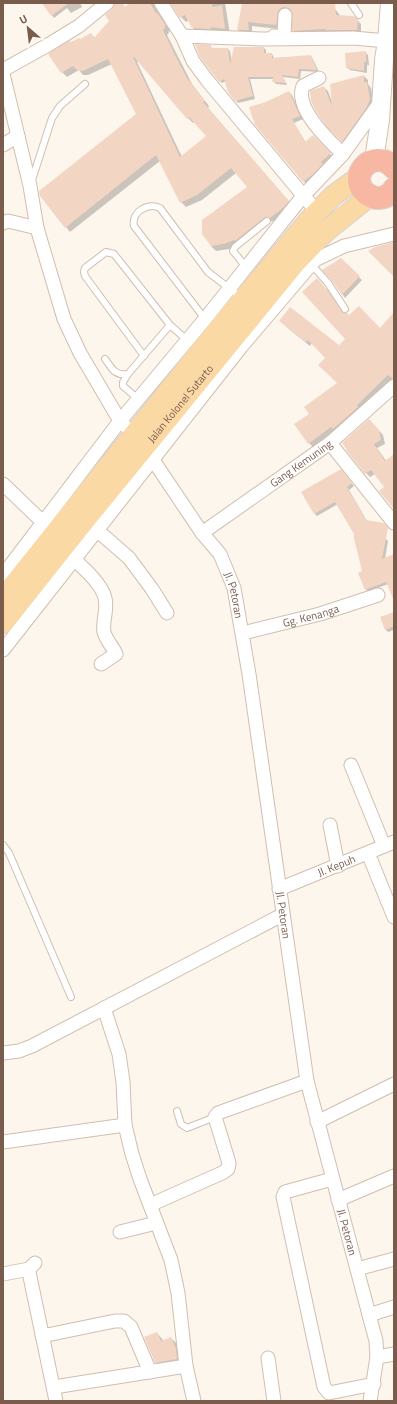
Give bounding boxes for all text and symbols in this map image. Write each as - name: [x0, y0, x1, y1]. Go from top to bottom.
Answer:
- north arrow: [8, 8, 48, 48]
- text: U: [16, 10, 30, 28]
- street label: Jalan Kolonel Sutarto: [143, 361, 217, 446]
- street label: Gang Kemuning: [267, 436, 336, 491]
- street label: Jl. Petoran: [220, 569, 247, 620]
- street label: Gg. Kenanga: [281, 600, 341, 631]
- street label: Jl. Kepuh: [315, 851, 358, 880]
- street label: Jl. Petoran: [272, 890, 295, 940]
- street label: Jl. Petoran: [333, 1207, 361, 1257]

